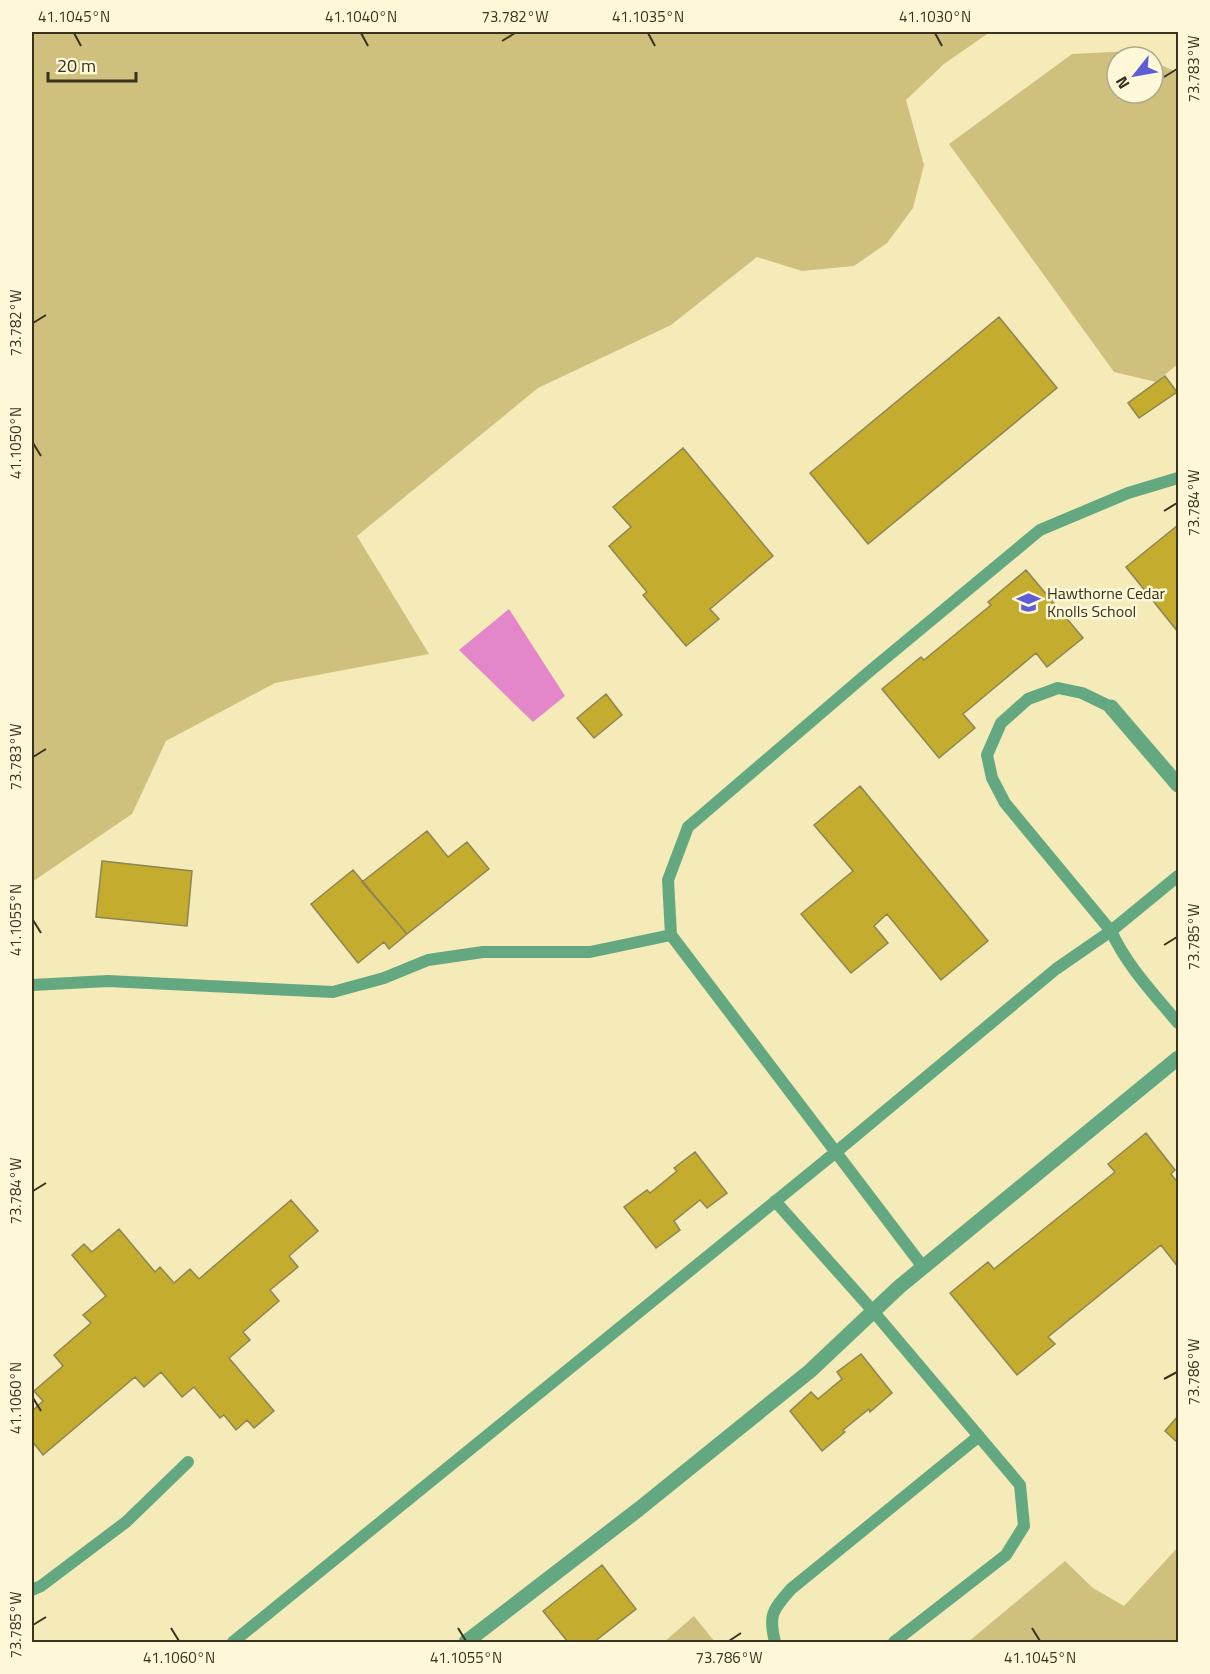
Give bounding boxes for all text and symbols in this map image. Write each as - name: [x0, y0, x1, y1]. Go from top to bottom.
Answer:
- text: 41.1045°N: [38, 5, 110, 28]
- text: 41.1040°N: [325, 5, 397, 28]
- text: 73.782°W: [482, 5, 548, 28]
- text: 41.1035°N: [612, 5, 684, 28]
- text: 41.1030°N: [899, 5, 971, 28]
- text: 73.783°W: [1182, 36, 1205, 102]
- scale bar: [48, 45, 136, 83]
- north arrow: [1105, 45, 1165, 105]
- text: 20 m: [57, 52, 96, 79]
- text: N: [1109, 72, 1135, 94]
- text: 73.782°W: [4, 290, 27, 356]
- text: 41.1050°N: [4, 407, 27, 479]
- text: 73.784°W: [1182, 470, 1205, 536]
- place label: Hawthorne Cedar Knolls School: [1047, 581, 1165, 623]
- school or university icon: Hawthorne Cedar Knolls School: [1016, 589, 1042, 615]
- text: 73.783°W: [4, 724, 27, 790]
- text: 41.1055°N: [4, 884, 27, 956]
- text: 73.785°W: [1182, 904, 1205, 970]
- text: 73.784°W: [4, 1158, 27, 1224]
- text: 73.786°W: [1182, 1339, 1205, 1405]
- text: 41.1060°N: [4, 1362, 27, 1434]
- text: 73.785°W: [4, 1592, 27, 1658]
- text: 41.1060°N: [143, 1646, 215, 1669]
- text: 41.1055°N: [430, 1646, 502, 1669]
- text: 73.786°W: [696, 1646, 762, 1669]
- text: 41.1045°N: [1004, 1646, 1076, 1669]

